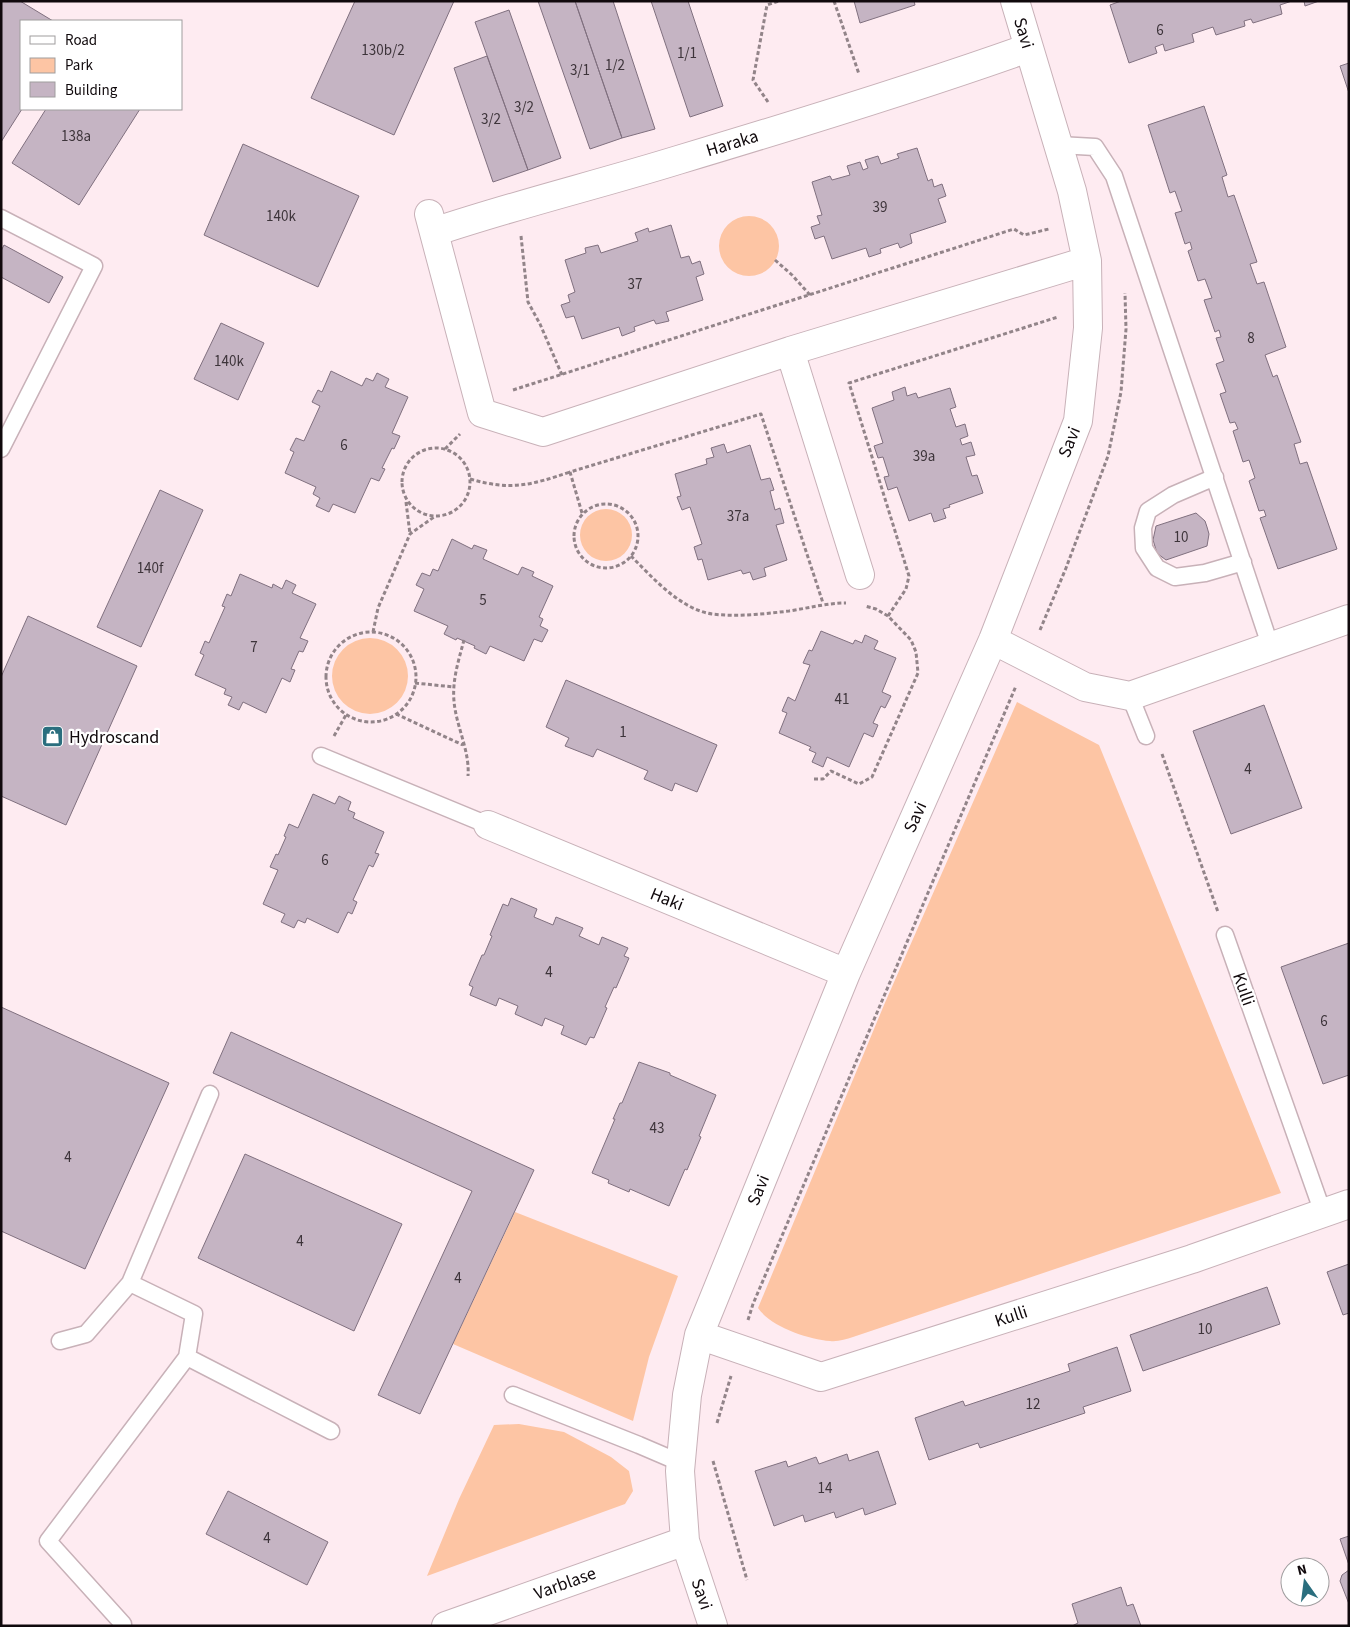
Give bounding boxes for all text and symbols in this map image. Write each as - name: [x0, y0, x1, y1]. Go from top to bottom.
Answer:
- street label: Savi: [1007, 14, 1040, 52]
- legend: [20, 20, 182, 110]
- house number: 6: [1156, 20, 1164, 41]
- text: Road: [65, 30, 97, 51]
- house number: 130b/2: [361, 40, 405, 61]
- house number: 1/1: [677, 43, 697, 64]
- text: Park: [65, 55, 94, 76]
- house number: 1/2: [605, 55, 625, 76]
- house number: 3/1: [570, 60, 590, 81]
- text: Building: [65, 80, 118, 101]
- house number: 3/2: [514, 97, 534, 118]
- house number: 3/2: [481, 109, 501, 130]
- street label: Haraka: [703, 124, 761, 163]
- house number: 138a: [61, 126, 91, 147]
- house number: 39: [873, 197, 887, 218]
- house number: 140k: [266, 206, 296, 227]
- house number: 37: [628, 274, 642, 295]
- house number: 8: [1247, 328, 1255, 349]
- house number: 140k: [214, 351, 244, 372]
- street label: Savi: [1052, 423, 1087, 461]
- house number: 6: [340, 435, 348, 456]
- house number: 39a: [913, 446, 935, 467]
- house number: 37a: [727, 506, 749, 527]
- house number: 10: [1174, 527, 1188, 548]
- house number: 140f: [137, 558, 164, 579]
- house number: 5: [479, 590, 487, 611]
- house number: 7: [250, 637, 258, 658]
- house number: 41: [835, 689, 849, 710]
- house number: 1: [619, 722, 627, 743]
- shop icon: Hydroscand: [41, 725, 65, 749]
- place label: Hydroscand: [69, 725, 159, 750]
- house number: 4: [1244, 759, 1252, 780]
- street label: Savi: [898, 798, 933, 837]
- house number: 6: [321, 850, 329, 871]
- street label: Haki: [646, 881, 687, 917]
- house number: 4: [545, 962, 553, 983]
- street label: Kulli: [1226, 969, 1261, 1009]
- house number: 6: [1320, 1011, 1328, 1032]
- house number: 43: [650, 1118, 664, 1139]
- house number: 4: [64, 1147, 72, 1168]
- street label: Savi: [741, 1171, 776, 1209]
- house number: 4: [296, 1231, 304, 1252]
- house number: 4: [454, 1268, 462, 1289]
- street label: Kulli: [991, 1299, 1031, 1334]
- house number: 10: [1198, 1319, 1212, 1340]
- house number: 12: [1026, 1394, 1040, 1415]
- house number: 14: [818, 1478, 833, 1499]
- house number: 4: [263, 1528, 271, 1549]
- north arrow: [1280, 1557, 1330, 1607]
- text: N: [1295, 1560, 1309, 1581]
- street label: Varblase: [531, 1561, 600, 1606]
- street label: Savi: [685, 1575, 718, 1613]

